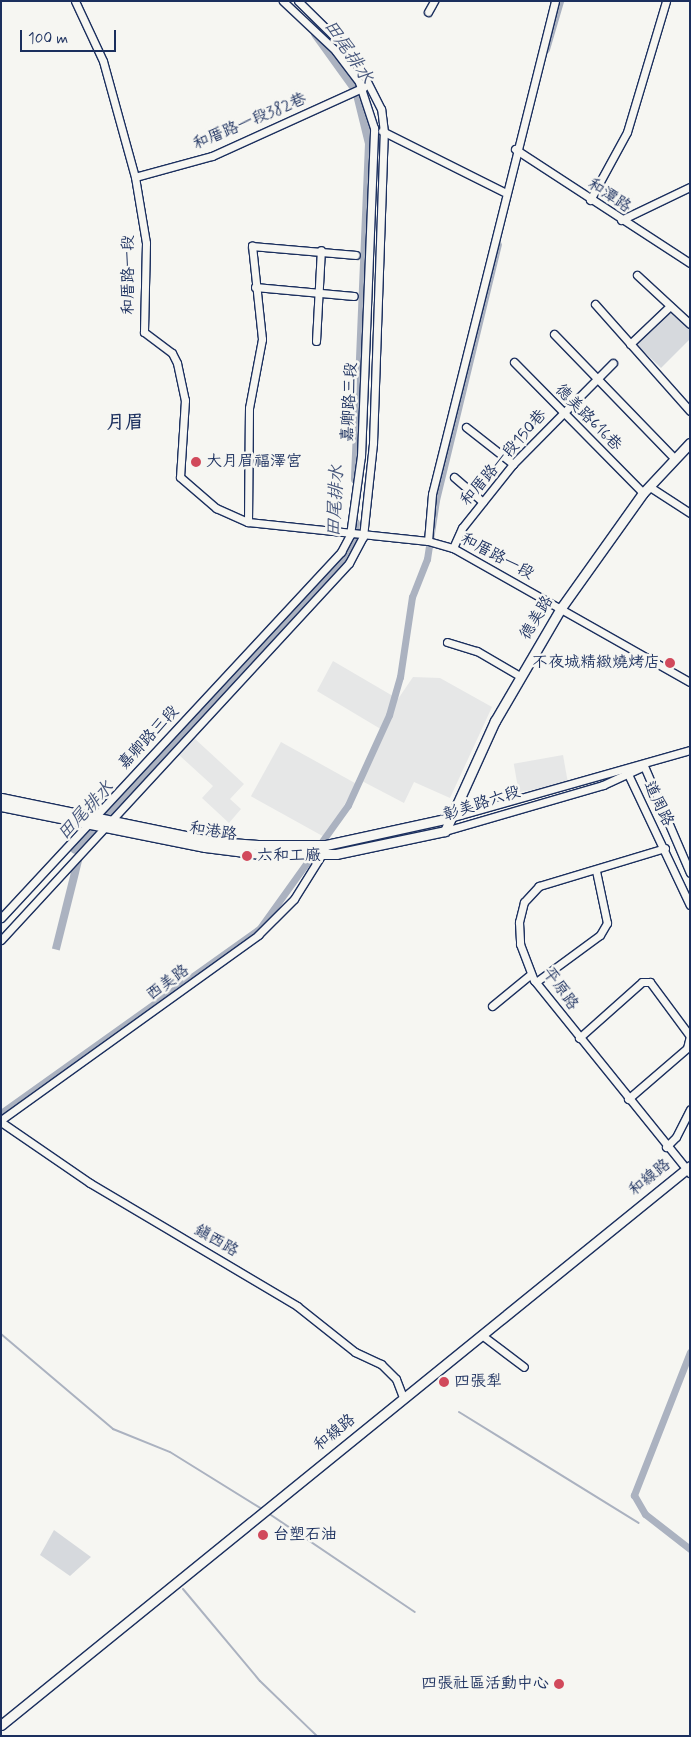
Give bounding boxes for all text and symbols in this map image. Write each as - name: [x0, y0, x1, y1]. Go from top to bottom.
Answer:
- water label: 田尾排水: [319, 16, 377, 88]
- scale bar: [22, 20, 119, 52]
- text: 100 m: [28, 29, 68, 49]
- street label: 和厝路一段382巷: [190, 89, 310, 155]
- street label: 和潭路: [584, 175, 634, 217]
- street label: 和厝路一段: [119, 235, 139, 315]
- street label: 嘉卿路三段: [338, 362, 362, 442]
- street label: 德美路616巷: [551, 381, 625, 455]
- street label: 和厝路一段150巷: [457, 406, 551, 510]
- district label: 月眉: [106, 412, 144, 434]
- place label: 大月眉福澤宮: [206, 452, 302, 472]
- marker: 大月眉福澤宮: [190, 456, 202, 468]
- water label: 田尾排水: [323, 464, 349, 538]
- street label: 和厝路一段: [457, 530, 537, 584]
- street label: 德美路: [516, 593, 558, 643]
- place label: 不夜城精緻燒烤店: [532, 653, 660, 673]
- marker: 不夜城精緻燒烤店: [664, 657, 676, 669]
- street label: 嘉卿路三段: [115, 702, 183, 774]
- water label: 田尾排水: [54, 777, 118, 845]
- street label: 道周路: [639, 778, 677, 830]
- street label: 彰美路六段: [441, 783, 523, 825]
- street label: 和港路: [188, 819, 238, 845]
- place label: 六和工廠: [257, 846, 321, 866]
- marker: 六和工廠: [241, 850, 253, 862]
- street label: 西美路: [143, 961, 193, 1005]
- street label: 平原路: [538, 964, 582, 1014]
- street label: 和線路: [625, 1155, 675, 1201]
- street label: 鎮西路: [190, 1221, 242, 1261]
- place label: 四張犁: [454, 1372, 502, 1392]
- marker: 四張犁: [438, 1376, 450, 1388]
- street label: 和線路: [310, 1410, 360, 1456]
- place label: 台塑石油: [273, 1525, 337, 1545]
- marker: 台塑石油: [257, 1529, 269, 1541]
- place label: 四張社區活動中心: [421, 1674, 549, 1694]
- marker: 四張社區活動中心: [553, 1678, 565, 1690]

